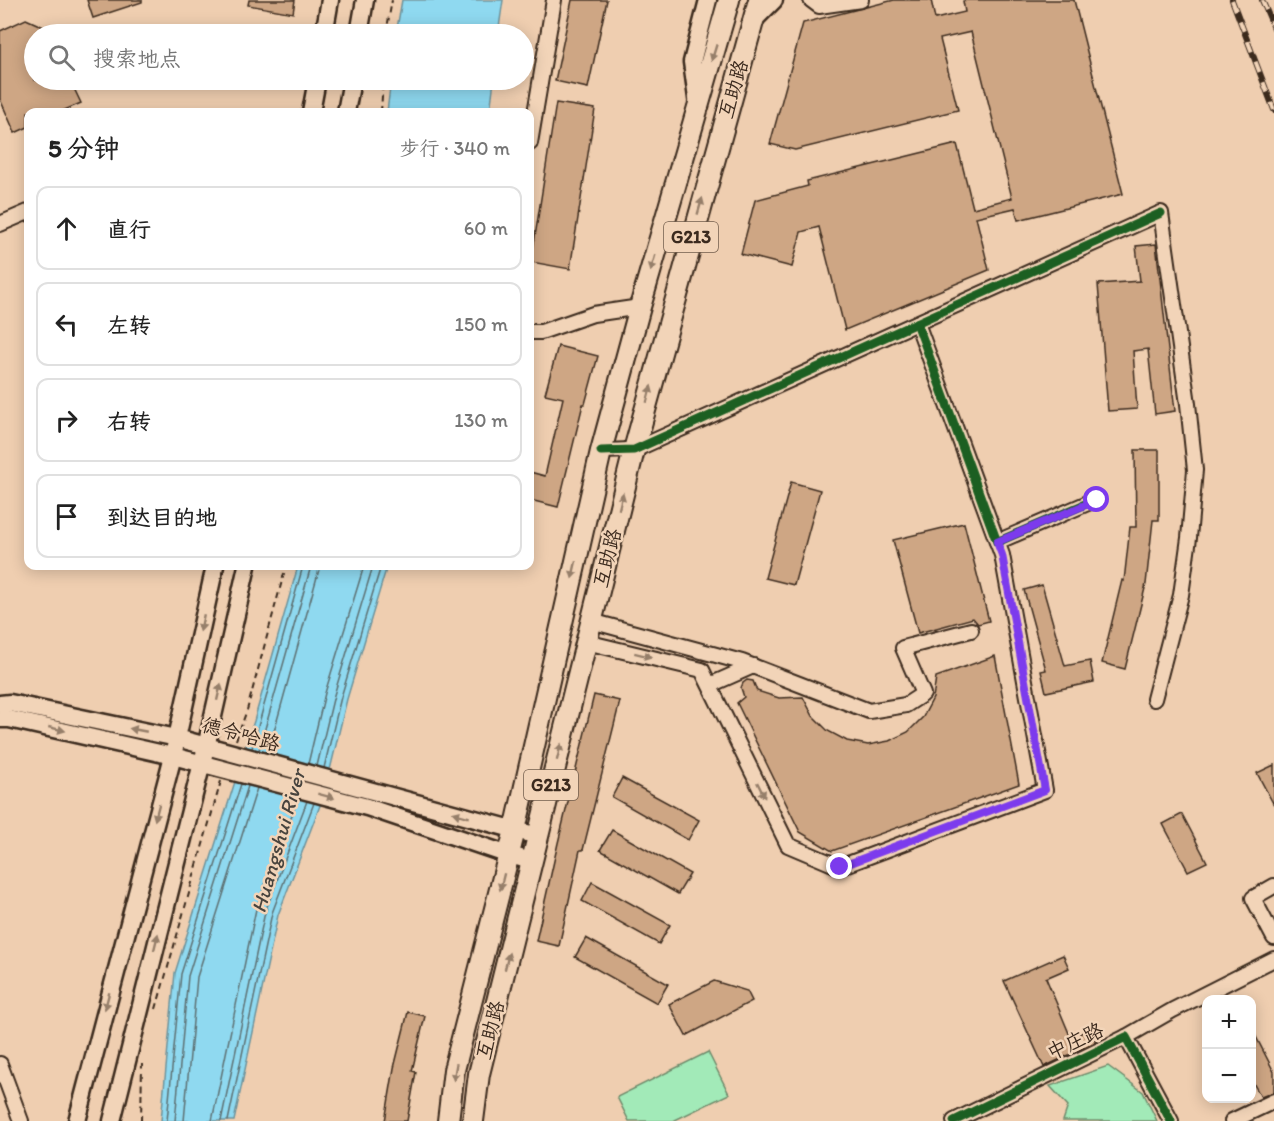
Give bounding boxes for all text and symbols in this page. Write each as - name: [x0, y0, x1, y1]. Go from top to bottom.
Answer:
- search box: [24, 24, 534, 90]
- icon: search: [45, 41, 78, 74]
- one-way arrow: [709, 44, 718, 62]
- text: 搜索地点: [93, 45, 181, 72]
- street label: 互助路: [713, 56, 753, 121]
- text: 5 分钟: [48, 132, 120, 164]
- text: 步行 · 340 m: [400, 136, 510, 160]
- one-way arrow: [696, 196, 705, 214]
- icon: ahead: [50, 212, 83, 245]
- text: 直行: [107, 216, 151, 243]
- text: 60 m: [464, 216, 508, 240]
- road number: G213: [664, 222, 718, 252]
- one-way arrow: [648, 254, 657, 272]
- icon: left: [50, 308, 83, 341]
- text: 左转: [107, 312, 151, 339]
- text: 150 m: [455, 312, 508, 336]
- one-way arrow: [645, 384, 654, 402]
- icon: right: [50, 404, 83, 437]
- text: 右转: [107, 408, 151, 435]
- text: 130 m: [454, 408, 508, 432]
- route start: [1083, 486, 1109, 512]
- one-way arrow: [617, 492, 626, 510]
- icon: arrive: [50, 500, 83, 533]
- text: 到达目的地: [107, 504, 217, 531]
- street label: 互助路: [588, 525, 626, 590]
- one-way arrow: [569, 561, 579, 579]
- one-way arrow: [197, 613, 206, 632]
- one-way arrow: [634, 651, 652, 661]
- one-way arrow: [214, 682, 224, 701]
- street label: 德令哈路: [199, 712, 284, 756]
- one-way arrow: [48, 725, 67, 735]
- one-way arrow: [128, 725, 147, 734]
- one-way arrow: [554, 742, 564, 761]
- water label: Huangshui River: [246, 764, 311, 915]
- road number: G213: [524, 770, 578, 800]
- one-way arrow: [757, 782, 766, 799]
- one-way arrow: [317, 792, 335, 801]
- one-way arrow: [152, 803, 162, 822]
- one-way arrow: [452, 810, 470, 820]
- route end: [826, 853, 852, 879]
- one-way arrow: [497, 874, 506, 892]
- one-way arrow: [152, 933, 162, 951]
- one-way arrow: [503, 952, 512, 970]
- one-way arrow: [102, 992, 111, 1010]
- map controls: [1202, 995, 1256, 1103]
- button: +: [1202, 995, 1256, 1049]
- street label: 互助路: [471, 997, 509, 1062]
- street label: 中庄路: [1043, 1017, 1108, 1065]
- button: −: [1202, 1049, 1256, 1103]
- one-way arrow: [450, 1062, 459, 1081]

